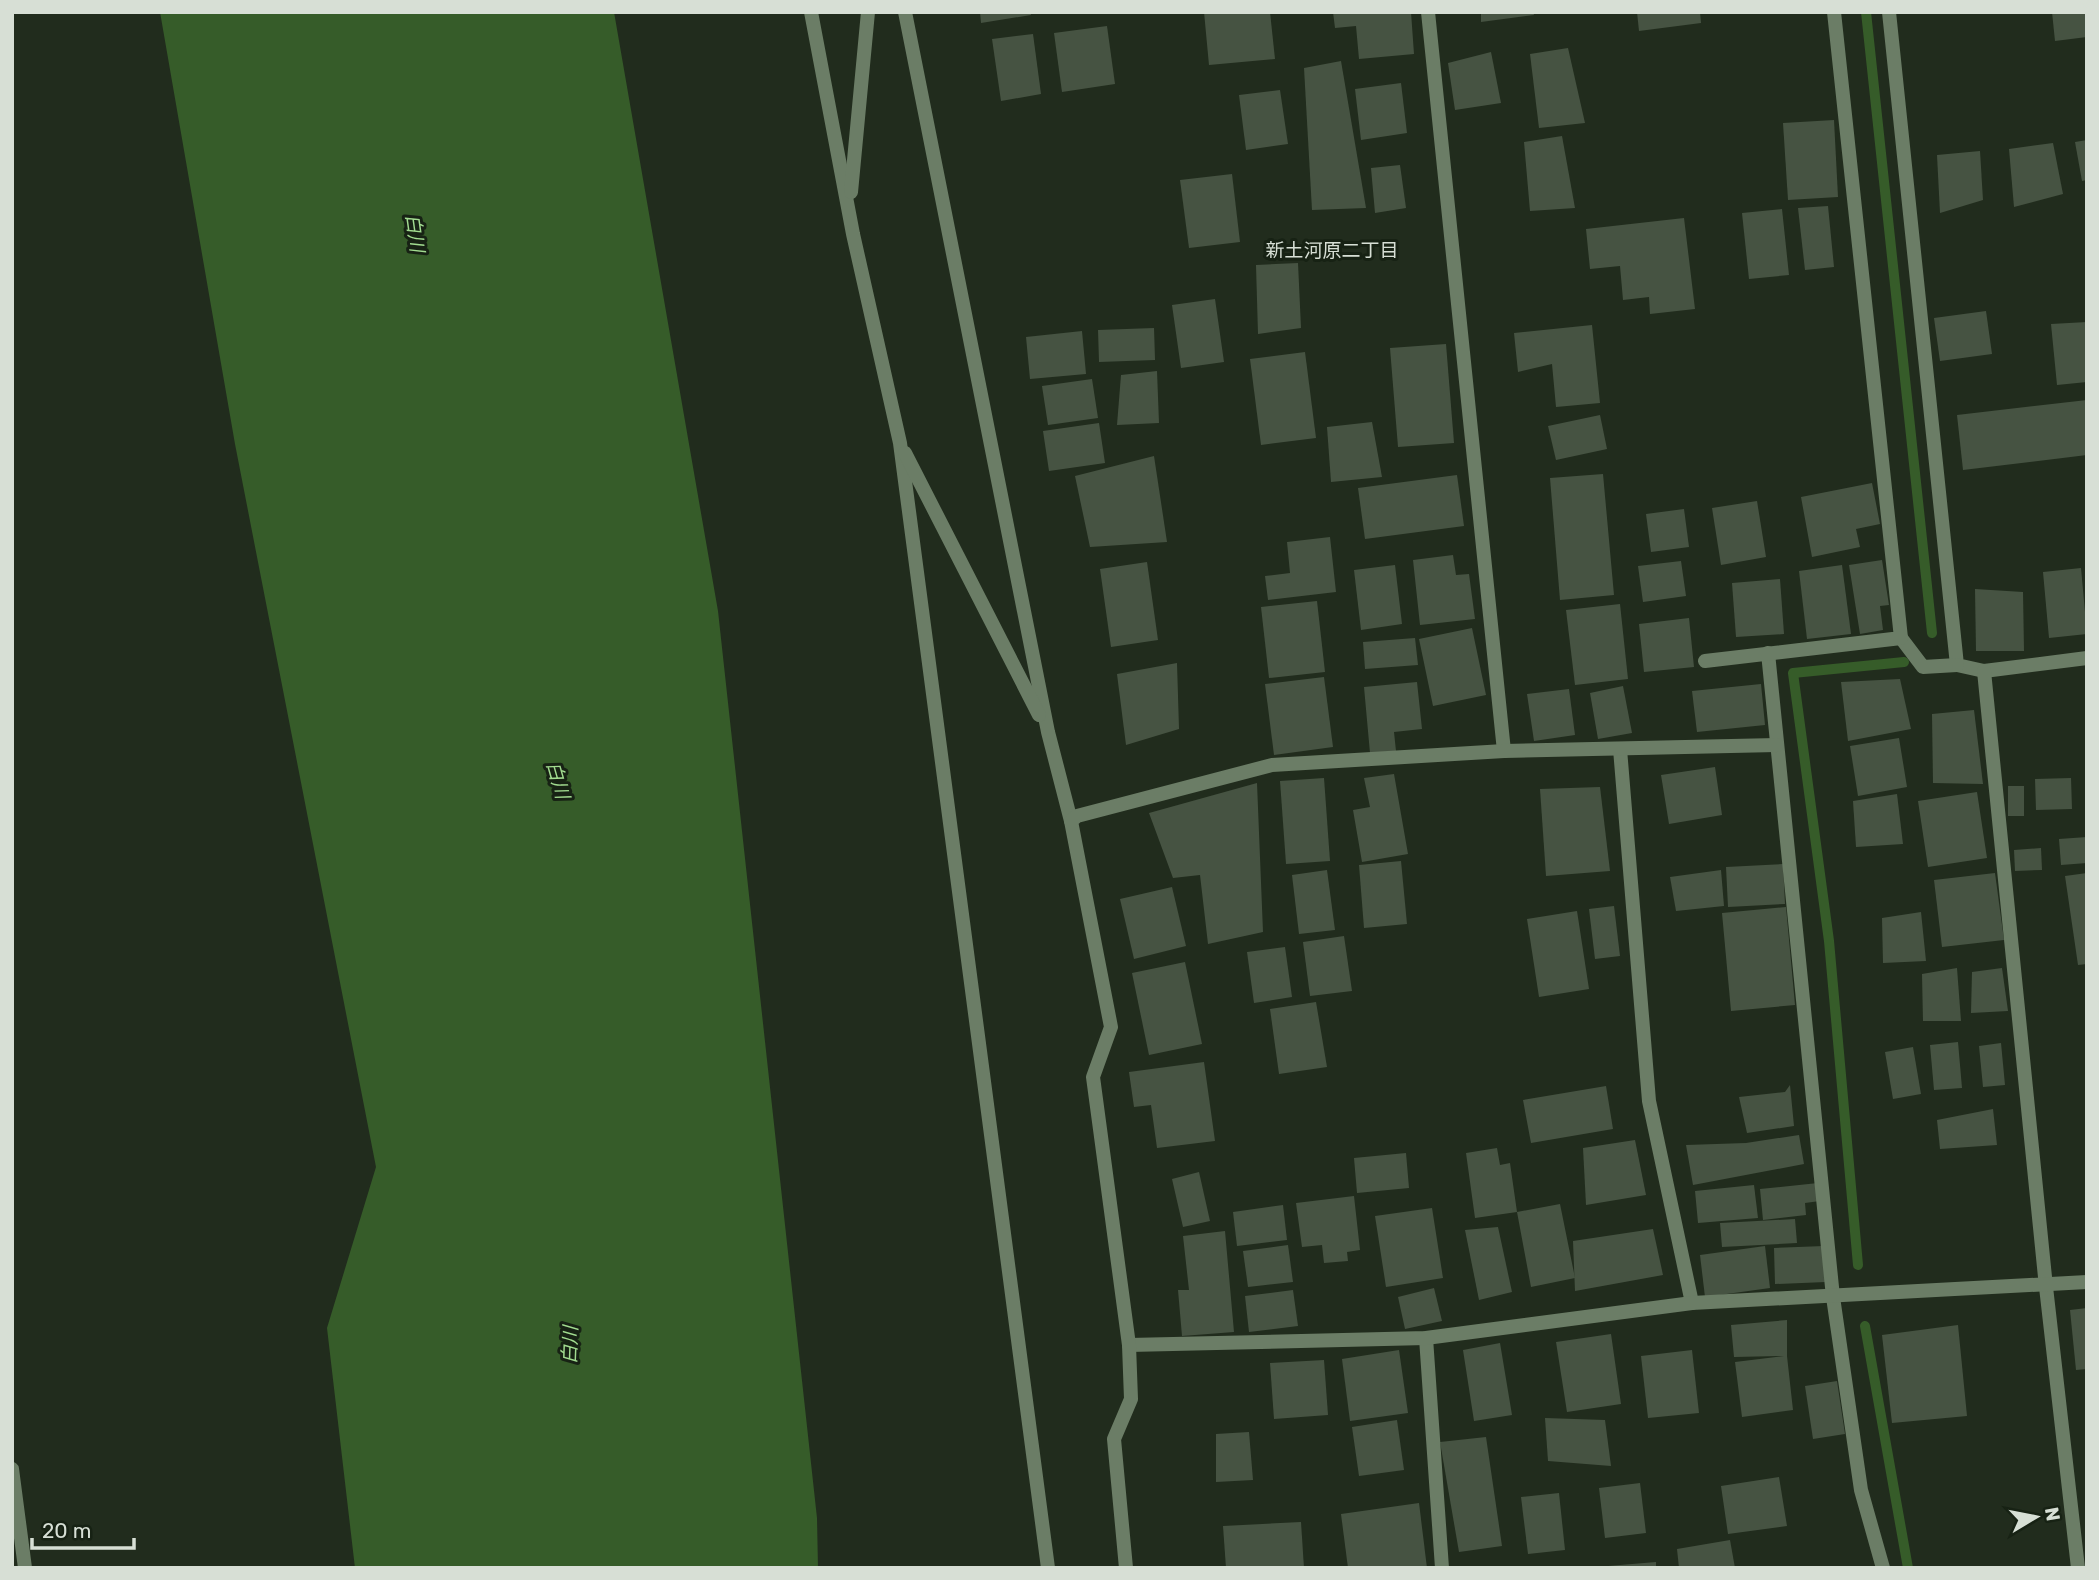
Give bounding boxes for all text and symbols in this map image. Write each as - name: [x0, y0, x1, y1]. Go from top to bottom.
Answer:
- water label: 白川: [401, 213, 429, 255]
- district label: 新土河原二丁目: [1265, 239, 1399, 262]
- water label: 白川: [542, 759, 575, 803]
- water label: 白川: [558, 1324, 582, 1364]
- north arrow: [2001, 1482, 2071, 1552]
- text: N: [2040, 1505, 2065, 1523]
- scale bar: [32, 1506, 133, 1550]
- text: 20 m: [42, 1518, 91, 1543]

